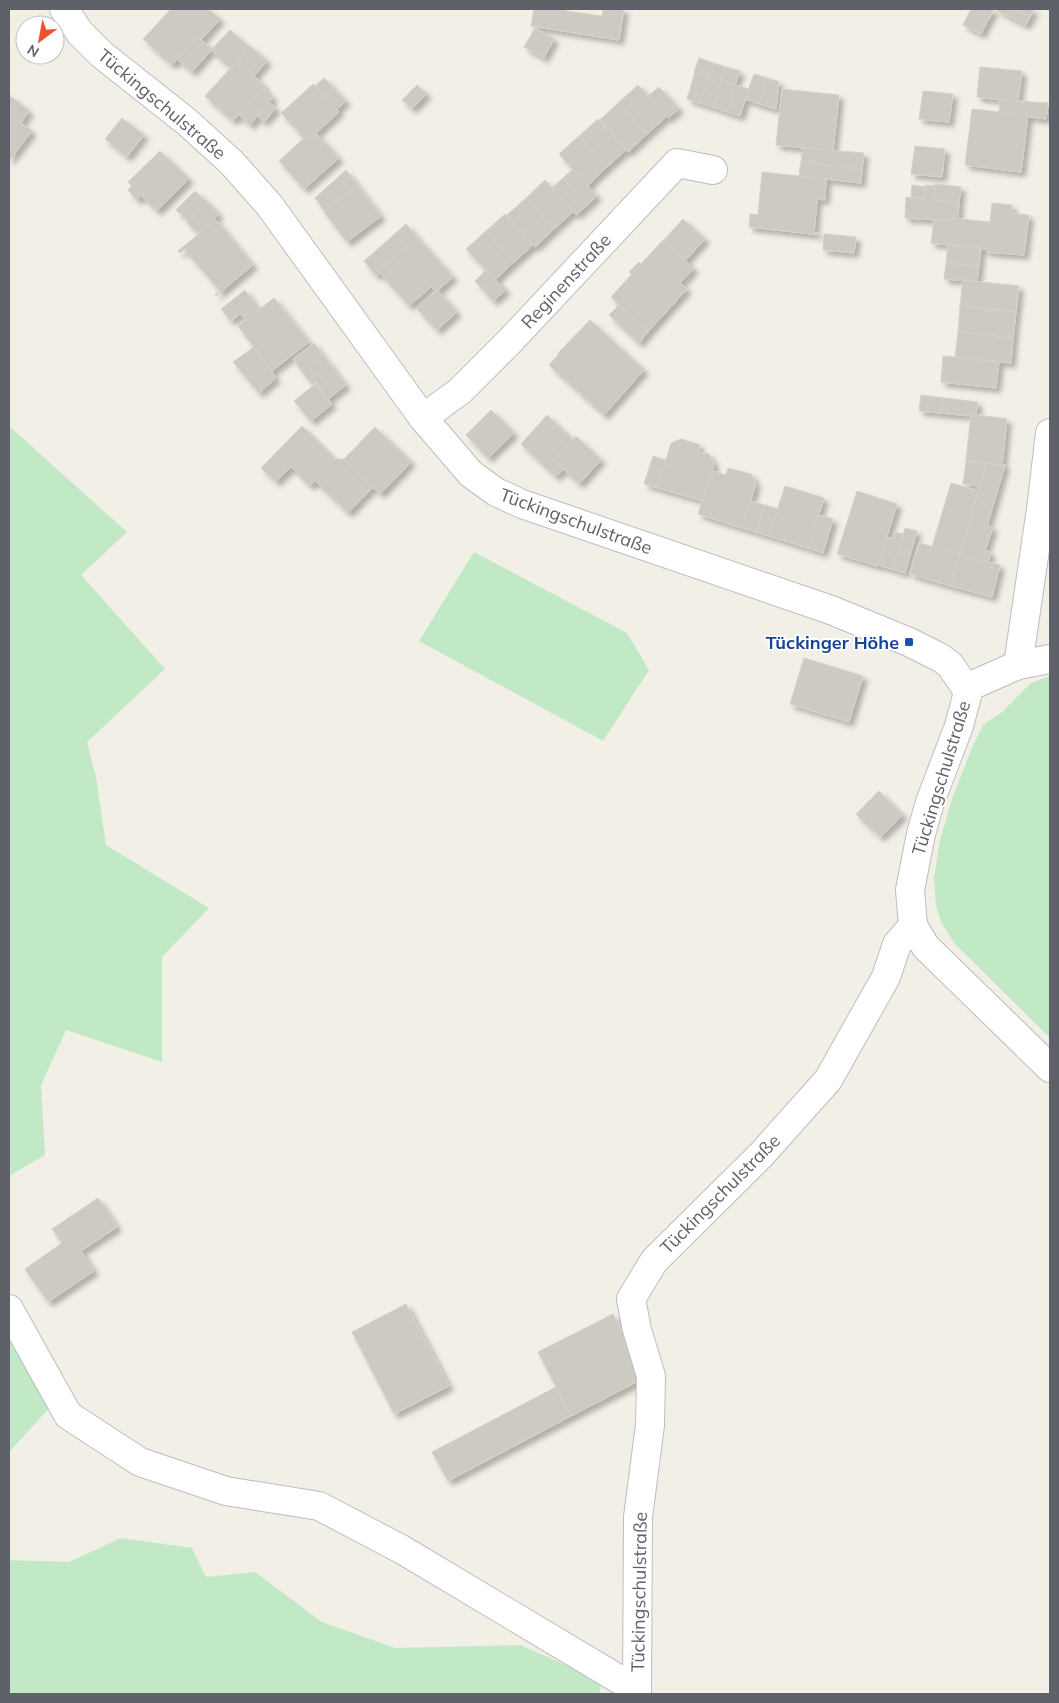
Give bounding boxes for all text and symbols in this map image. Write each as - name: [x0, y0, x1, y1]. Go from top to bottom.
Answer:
- north arrow: [15, 15, 65, 65]
- text: N: [24, 41, 42, 61]
- street label: Tückingschulstraße: [93, 44, 231, 164]
- street label: Reginenstraße: [516, 229, 616, 333]
- street label: Tückingschulstraße: [497, 483, 655, 559]
- place label: Tückinger Höhe: [766, 631, 899, 654]
- marker: Tückinger Höhe: [903, 636, 915, 648]
- street label: Tückingschulstraße: [907, 698, 975, 858]
- street label: Tückingschulstraße: [655, 1129, 785, 1259]
- street label: Tückingschulstraße: [626, 1512, 652, 1672]

